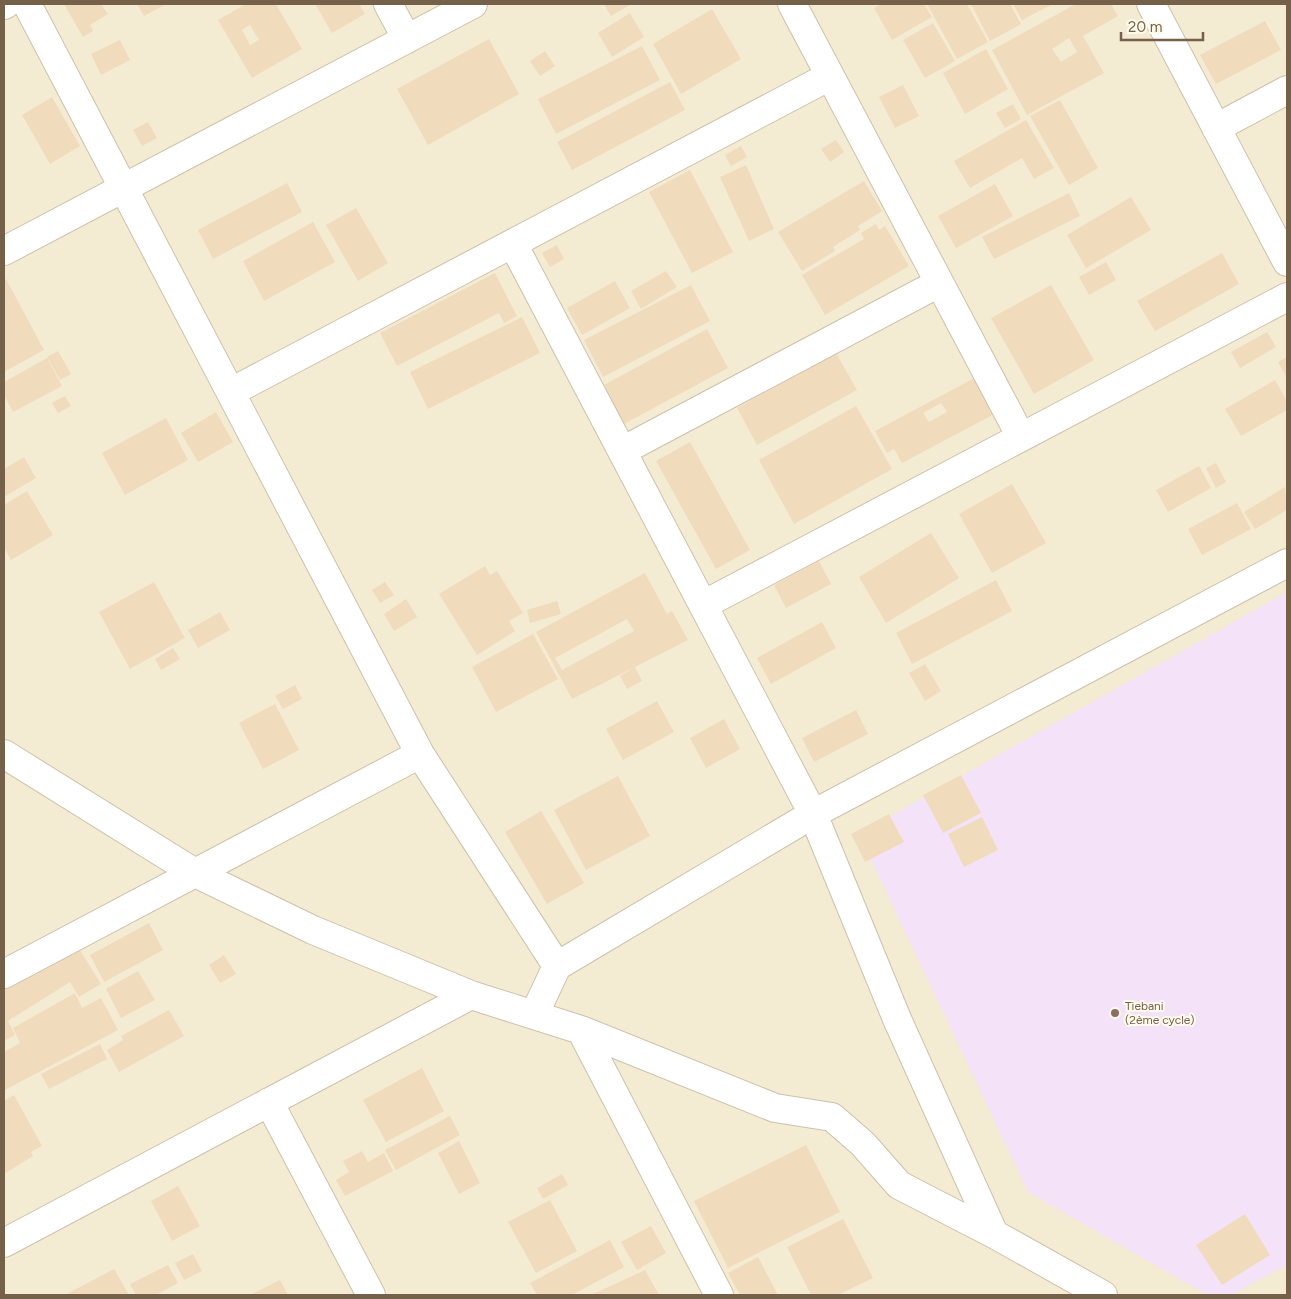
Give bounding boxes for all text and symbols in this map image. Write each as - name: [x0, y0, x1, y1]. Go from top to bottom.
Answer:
- scale bar: [1121, 10, 1204, 42]
- text: 20 m: [1128, 18, 1162, 36]
- place label: Tiebani (2ème cycle): [1125, 999, 1195, 1027]
- marker: Tiebani (2ème cycle): [1109, 1007, 1121, 1019]

